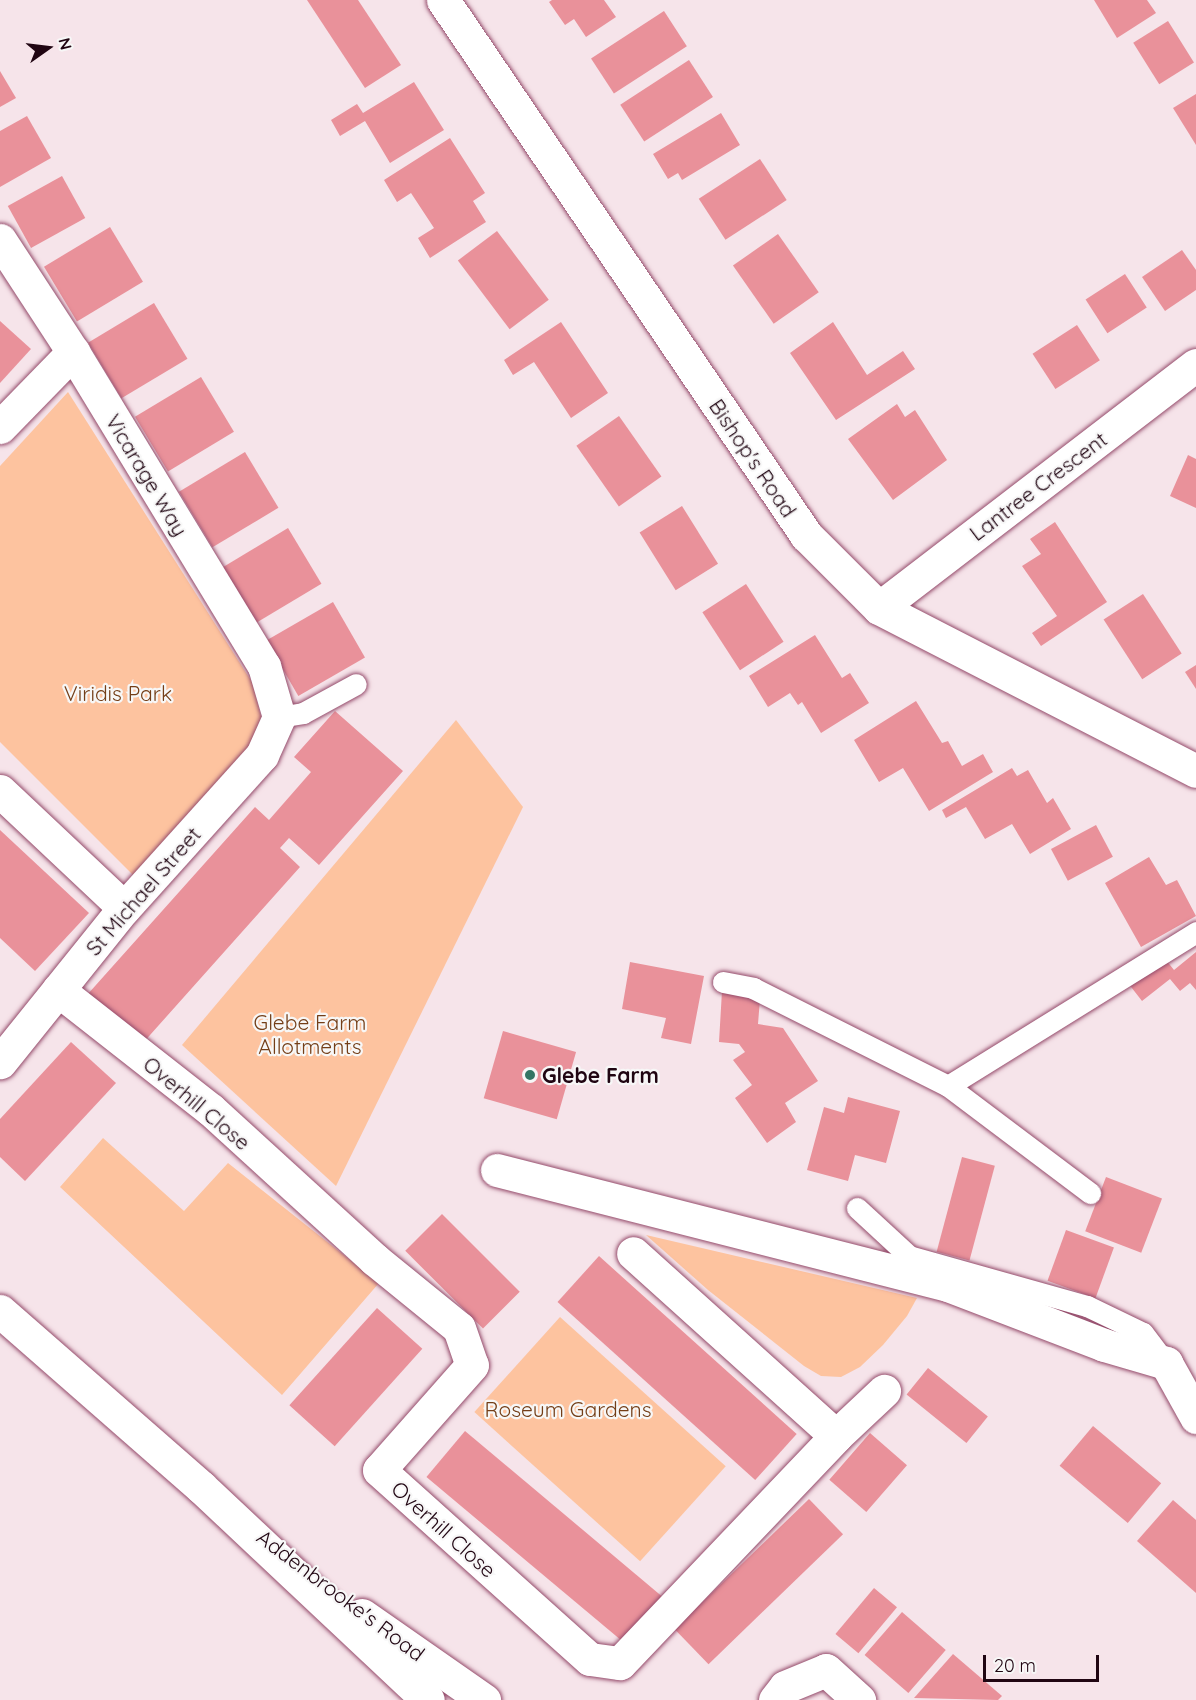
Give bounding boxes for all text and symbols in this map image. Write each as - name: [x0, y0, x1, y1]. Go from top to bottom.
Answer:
- north arrow: [18, 18, 78, 78]
- text: N: [54, 36, 77, 52]
- street label: Bishop's Road: [704, 394, 802, 522]
- street label: Vicarage Way: [101, 410, 193, 540]
- street label: Lantree Crescent: [964, 426, 1112, 546]
- park label: Viridis Park: [64, 680, 172, 706]
- street label: St Michael Street: [80, 822, 206, 960]
- park label: Glebe Farm Allotments: [254, 1009, 366, 1059]
- street label: Overhill Close: [139, 1051, 255, 1155]
- place label: Glebe Farm: [542, 1062, 659, 1088]
- marker: Glebe Farm: [523, 1068, 537, 1082]
- park label: Roseum Gardens: [484, 1396, 652, 1422]
- street label: Overhill Close: [387, 1476, 501, 1582]
- street label: Addenbrooke's Road: [252, 1524, 430, 1666]
- scale bar: [986, 1643, 1102, 1681]
- text: 20 m: [994, 1654, 1036, 1677]

